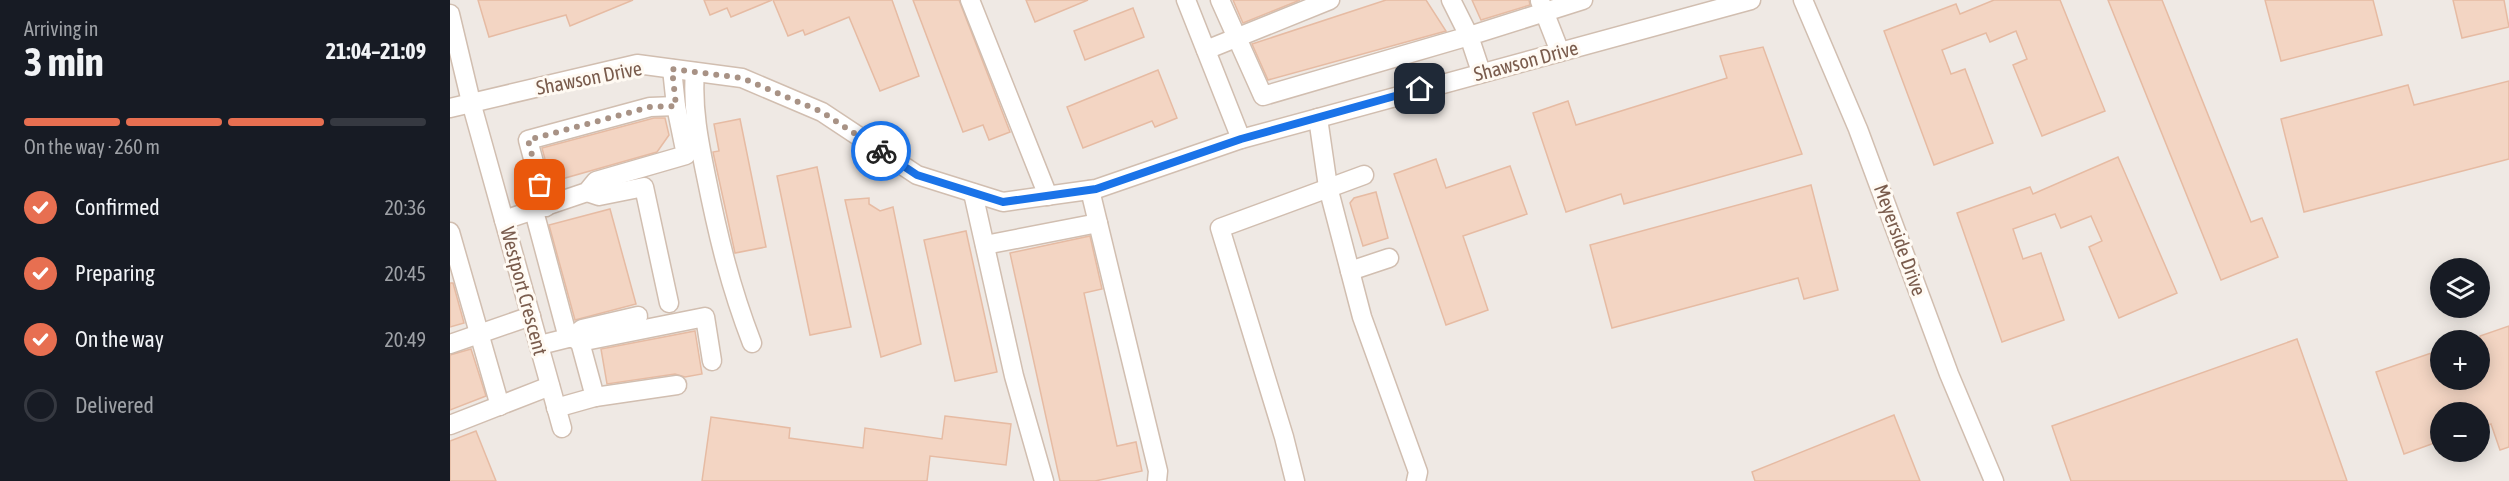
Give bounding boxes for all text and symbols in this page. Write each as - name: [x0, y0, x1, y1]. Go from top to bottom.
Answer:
- text: Arriving in: [24, 17, 98, 40]
- street label: Shawson Drive: [1471, 36, 1581, 85]
- text: 21:04–21:09: [326, 38, 426, 64]
- text: 3 min: [24, 40, 104, 84]
- street label: Shawson Drive: [534, 56, 644, 99]
- pin: [1394, 63, 1445, 114]
- icon: home: [1403, 72, 1436, 105]
- courier: [851, 121, 911, 181]
- text: On the way · 260 m: [24, 135, 160, 158]
- icon: bike: [865, 135, 898, 168]
- pin: [514, 159, 565, 210]
- icon: bag: [523, 168, 556, 201]
- street label: Meyerside Drive: [1870, 181, 1931, 299]
- icon: check: [24, 191, 57, 224]
- text: Confirmed: [75, 194, 160, 220]
- text: 20:36: [384, 196, 426, 219]
- street label: Westport Crescent: [496, 224, 553, 358]
- icon: check: [24, 257, 57, 290]
- map controls: [2430, 258, 2490, 462]
- button: layers: [2430, 258, 2490, 318]
- text: Preparing: [75, 260, 155, 286]
- text: 20:45: [384, 262, 426, 285]
- icon: check: [24, 323, 57, 356]
- text: On the way: [75, 326, 164, 352]
- text: 20:49: [384, 328, 426, 351]
- button: +: [2430, 330, 2490, 390]
- text: Delivered: [75, 392, 154, 418]
- button: −: [2430, 402, 2490, 462]

